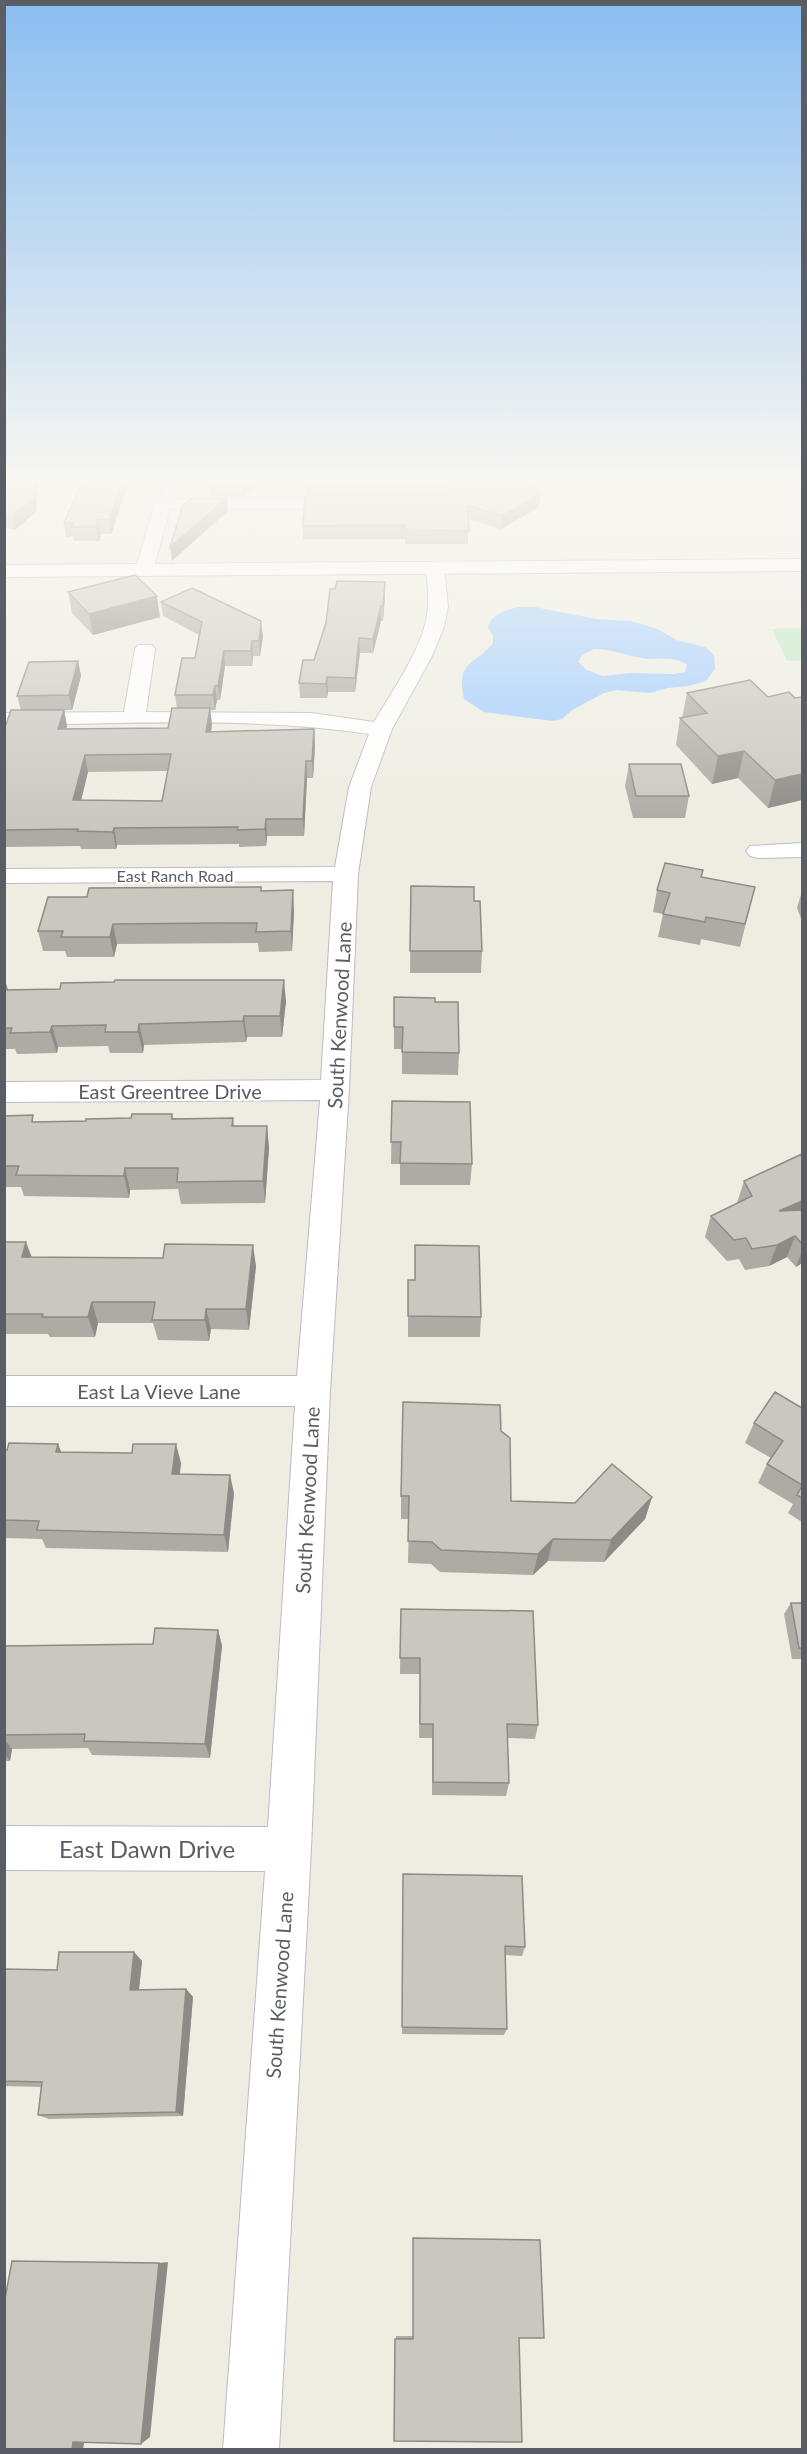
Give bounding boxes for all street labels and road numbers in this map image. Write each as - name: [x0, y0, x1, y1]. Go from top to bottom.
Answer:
- street label: East Ranch Road: [117, 866, 233, 885]
- street label: South Kenwood Lane: [322, 921, 356, 1109]
- street label: East Greentree Drive: [78, 1079, 262, 1103]
- street label: East La Vieve Lane: [77, 1379, 241, 1403]
- street label: South Kenwood Lane: [290, 1406, 324, 1594]
- street label: East Dawn Drive: [59, 1834, 235, 1863]
- street label: South Kenwood Lane: [260, 1891, 298, 2079]

